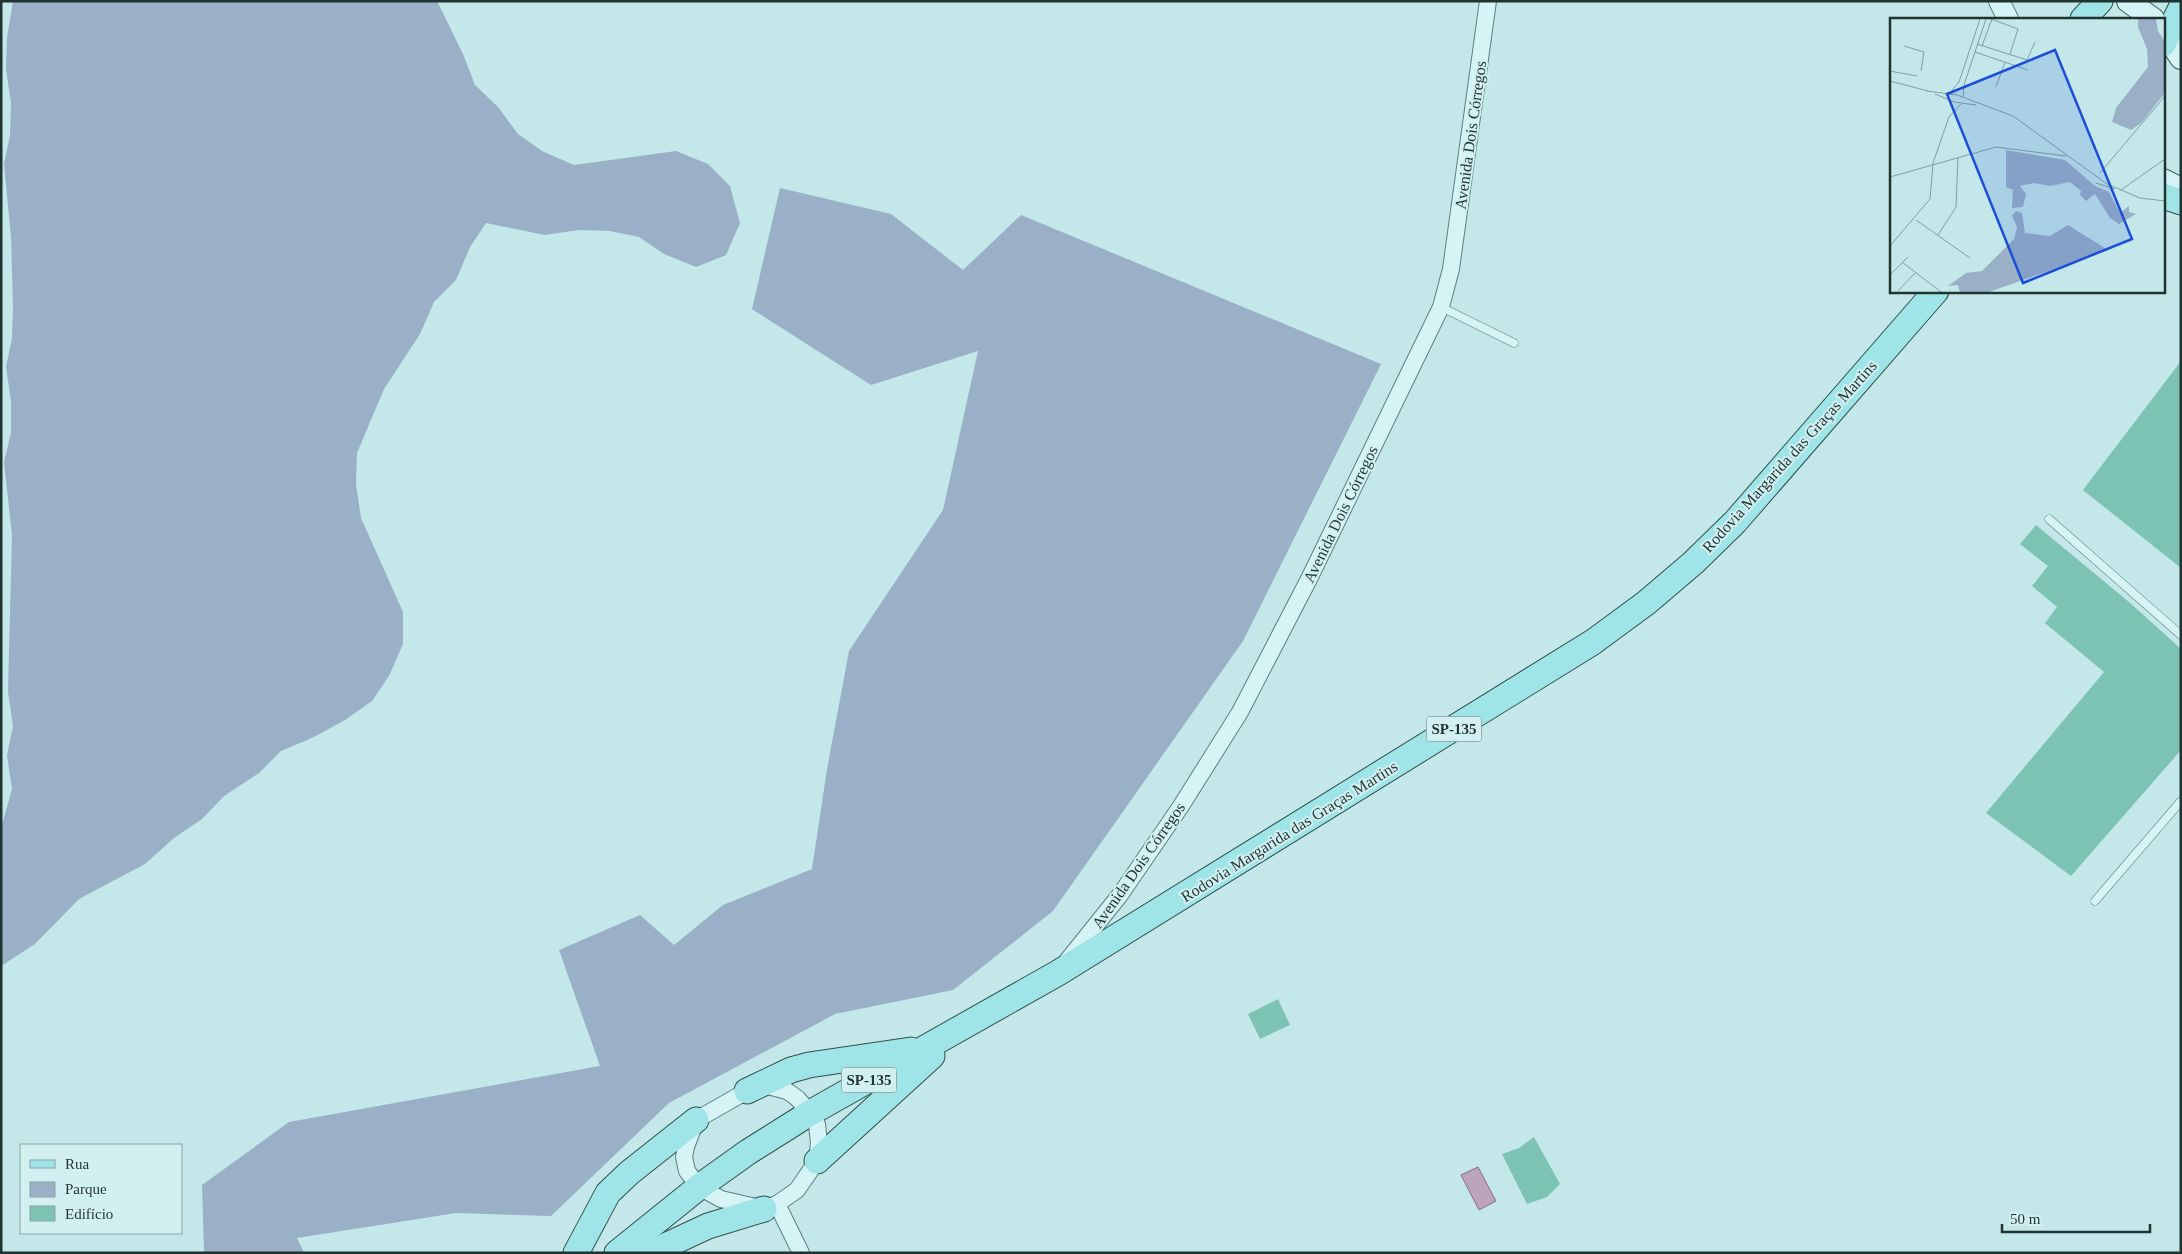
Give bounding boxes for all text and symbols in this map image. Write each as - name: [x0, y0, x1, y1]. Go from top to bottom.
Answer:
- inset map: [1890, 18, 2164, 292]
- street label: Avenida Dois Córregos: [1452, 60, 1490, 211]
- street label: Rodovia Margarida das Graças Martins: [1699, 357, 1881, 556]
- street label: Avenida Dois Córregos: [1300, 443, 1382, 586]
- road number: SP-135: [1426, 716, 1482, 742]
- street label: Rodovia Margarida das Graças Martins: [1178, 757, 1401, 906]
- street label: Avenida Dois Córregos: [1088, 799, 1189, 932]
- road number: SP-135: [842, 1068, 896, 1092]
- legend: [20, 1144, 182, 1234]
- text: Rua: [65, 1156, 90, 1172]
- text: Parque: [65, 1181, 107, 1197]
- scale bar: [2002, 1202, 2150, 1234]
- text: Edifício: [65, 1206, 113, 1222]
- text: 50 m: [2010, 1211, 2041, 1227]

